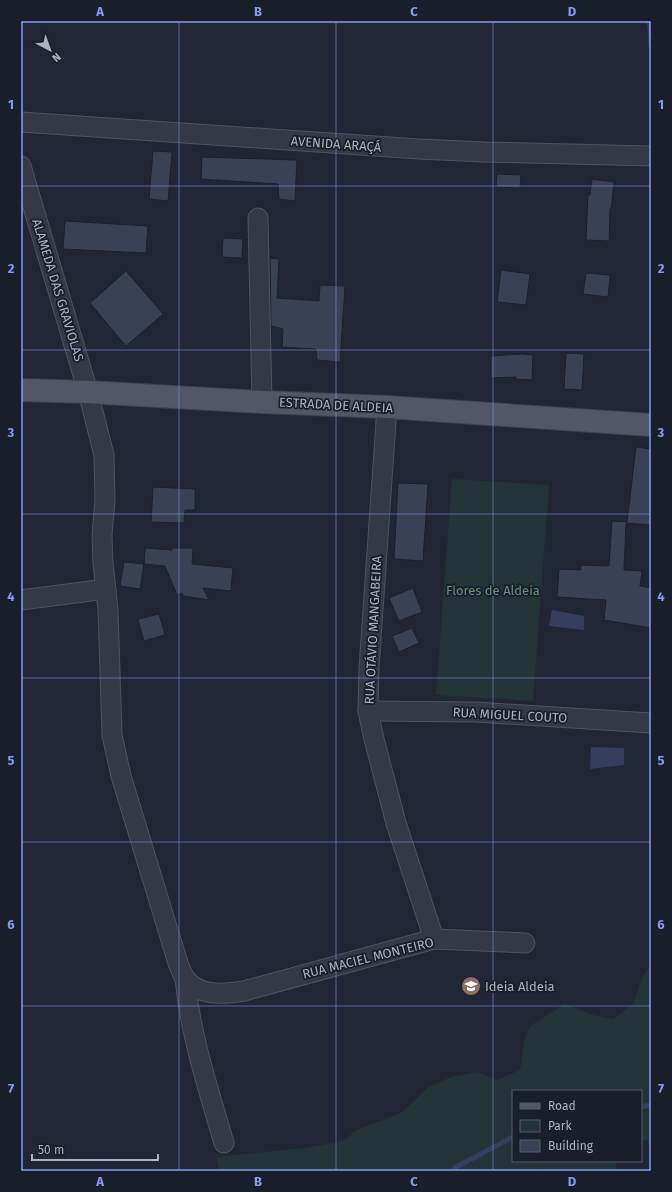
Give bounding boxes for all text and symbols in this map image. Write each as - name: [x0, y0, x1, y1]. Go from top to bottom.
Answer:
- text: A: [95, 4, 104, 19]
- text: B: [254, 4, 262, 19]
- text: C: [410, 4, 418, 19]
- text: D: [568, 4, 577, 19]
- north arrow: [30, 30, 70, 70]
- text: N: [49, 50, 63, 64]
- text: 1: [8, 97, 14, 112]
- text: 1: [658, 97, 664, 112]
- street label: AVENIDA ARAÇÁ: [290, 133, 382, 155]
- street label: ALAMEDA DAS GRAVIOLAS: [29, 217, 87, 363]
- text: 2: [8, 261, 15, 276]
- text: 2: [658, 261, 665, 276]
- street label: ESTRADA DE ALDEIA: [279, 395, 394, 416]
- text: 3: [7, 425, 15, 440]
- text: 3: [657, 425, 665, 440]
- street label: RUA OTÁVIO MANGABEIRA: [362, 555, 384, 705]
- park label: Flores de Aldeia: [446, 583, 540, 598]
- text: 4: [7, 589, 15, 604]
- text: 4: [657, 589, 665, 604]
- street label: RUA MIGUEL COUTO: [452, 705, 568, 725]
- text: 5: [8, 753, 15, 768]
- text: 5: [658, 753, 665, 768]
- text: 6: [7, 917, 15, 932]
- text: 6: [657, 917, 665, 932]
- street label: RUA MACIEL MONTEIRO: [301, 934, 435, 982]
- school or university icon: Ideia Aldeia: [460, 975, 482, 997]
- place label: Ideia Aldeia: [485, 979, 555, 994]
- text: 7: [8, 1081, 14, 1096]
- text: 7: [658, 1081, 664, 1096]
- legend: [512, 1090, 642, 1162]
- text: Road: [548, 1099, 576, 1113]
- text: Park: [548, 1119, 572, 1133]
- scale bar: [32, 1136, 158, 1162]
- text: Building: [548, 1139, 594, 1153]
- text: 50 m: [38, 1143, 64, 1157]
- text: A: [95, 1174, 104, 1189]
- text: B: [254, 1174, 262, 1189]
- text: C: [410, 1174, 418, 1189]
- text: D: [568, 1174, 577, 1189]

